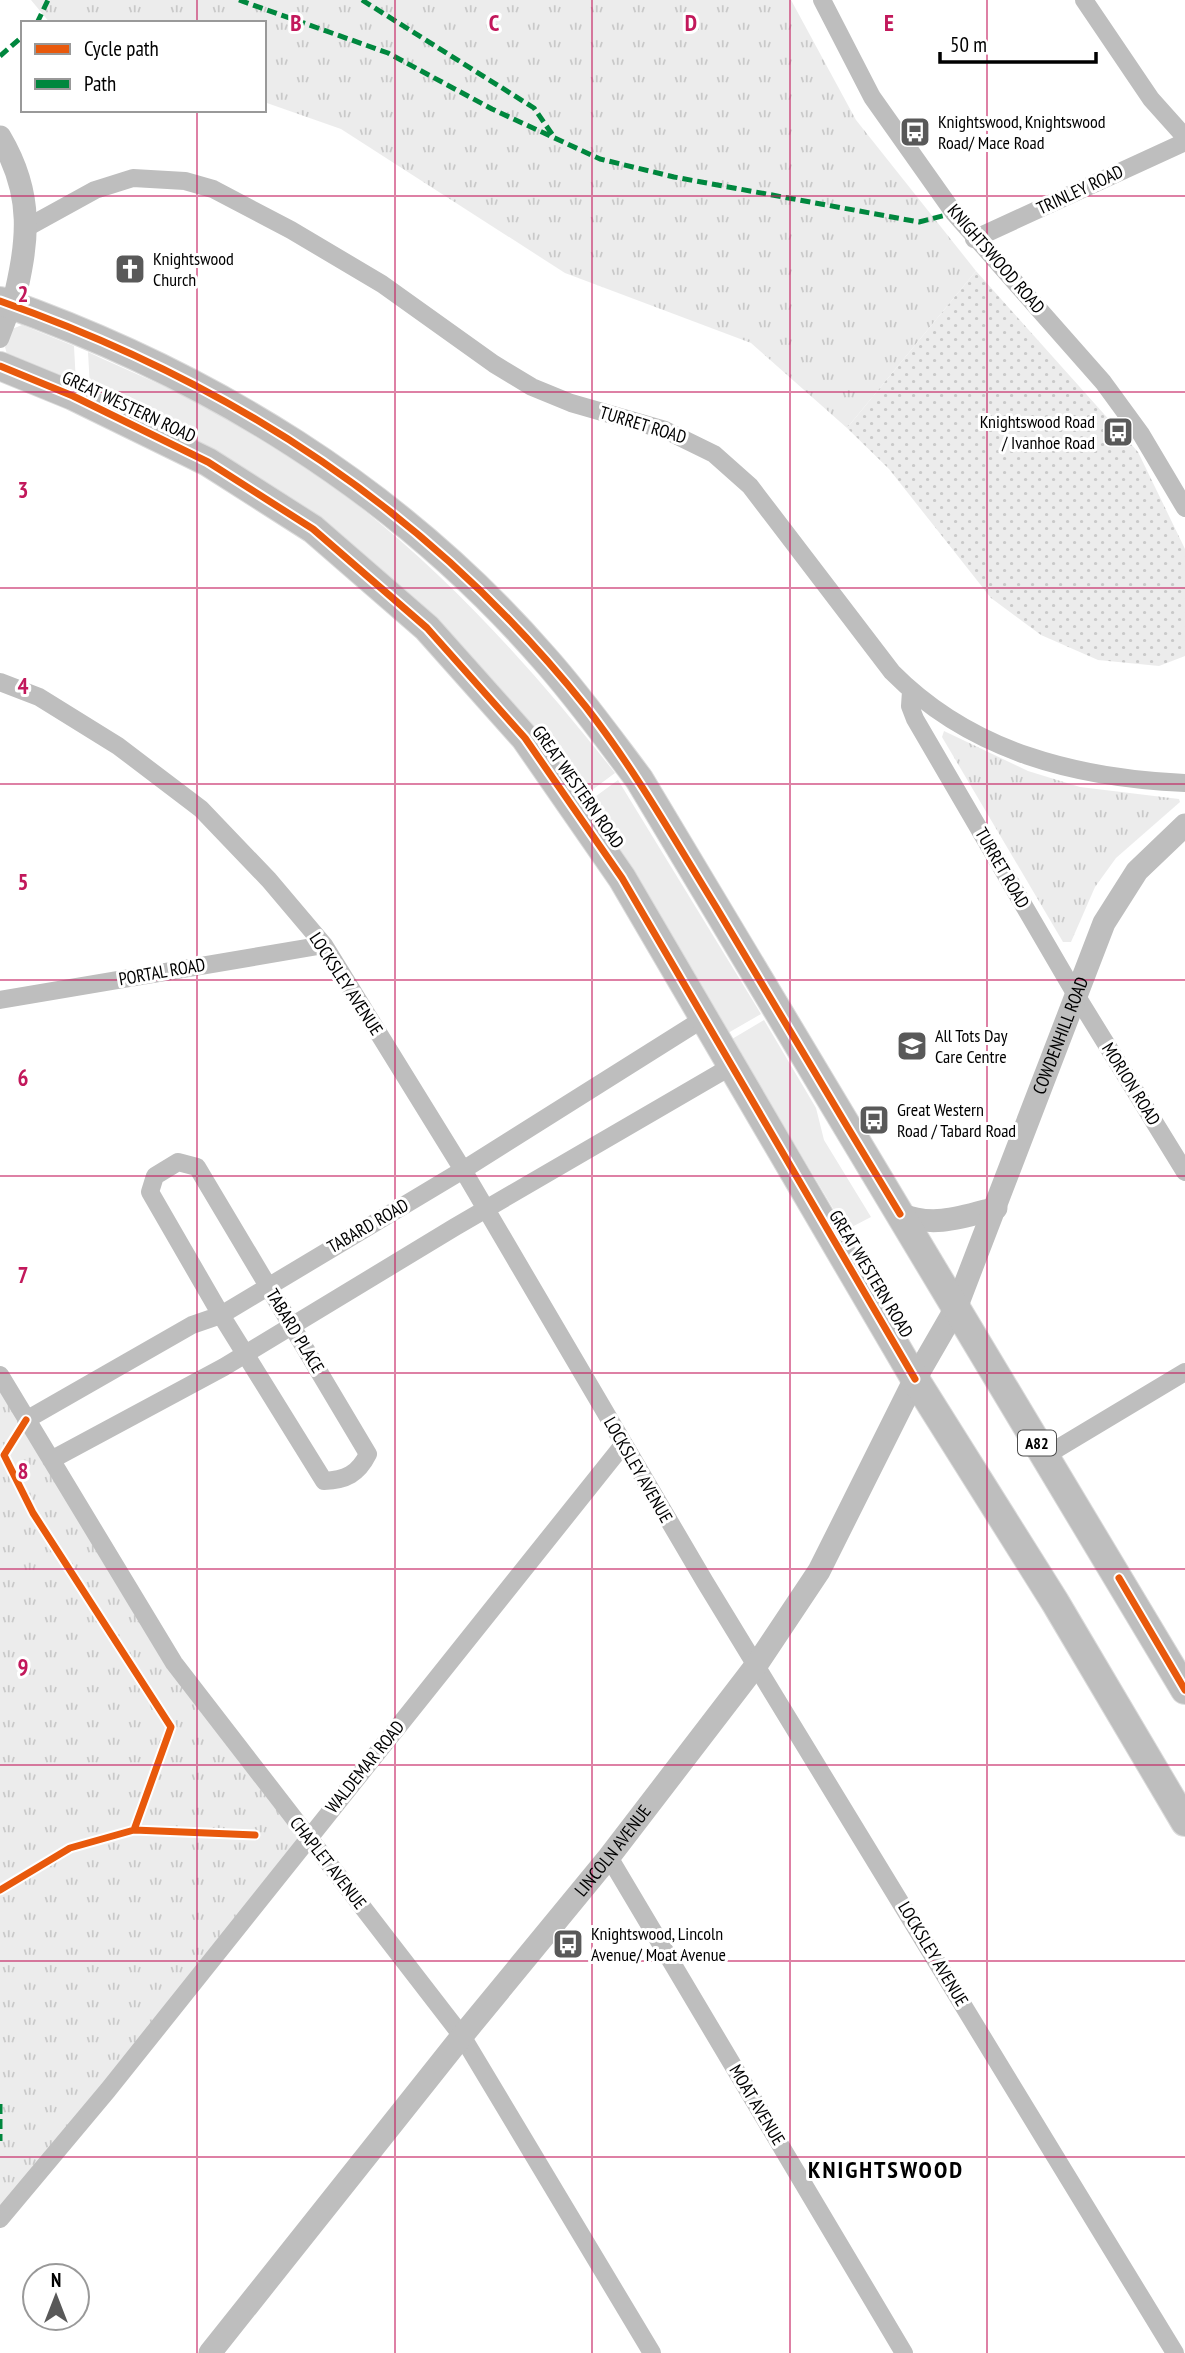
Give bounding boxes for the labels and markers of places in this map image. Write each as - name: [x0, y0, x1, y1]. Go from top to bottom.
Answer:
- place label: Knightswood, Knightswood Road/ Mace Road: [938, 110, 1106, 154]
- bus stop icon: Knightswood, Knightswood Road/ Mace Road: [898, 115, 932, 149]
- place label: Knightswood Church: [153, 247, 234, 291]
- church icon: Knightswood Church: [113, 252, 147, 286]
- place label: Knightswood Road / Ivanhoe Road: [980, 410, 1095, 454]
- bus stop icon: Knightswood Road / Ivanhoe Road: [1101, 415, 1135, 449]
- place label: All Tots Day Care Centre: [935, 1024, 1008, 1068]
- school or university icon: All Tots Day Care Centre: [895, 1029, 929, 1063]
- place label: Great Western Road / Tabard Road: [897, 1098, 1016, 1142]
- bus stop icon: Great Western Road / Tabard Road: [857, 1103, 891, 1137]
- place label: Knightswood, Lincoln Avenue/ Moat Avenue: [591, 1922, 726, 1966]
- bus stop icon: Knightswood, Lincoln Avenue/ Moat Avenue: [551, 1927, 585, 1961]

